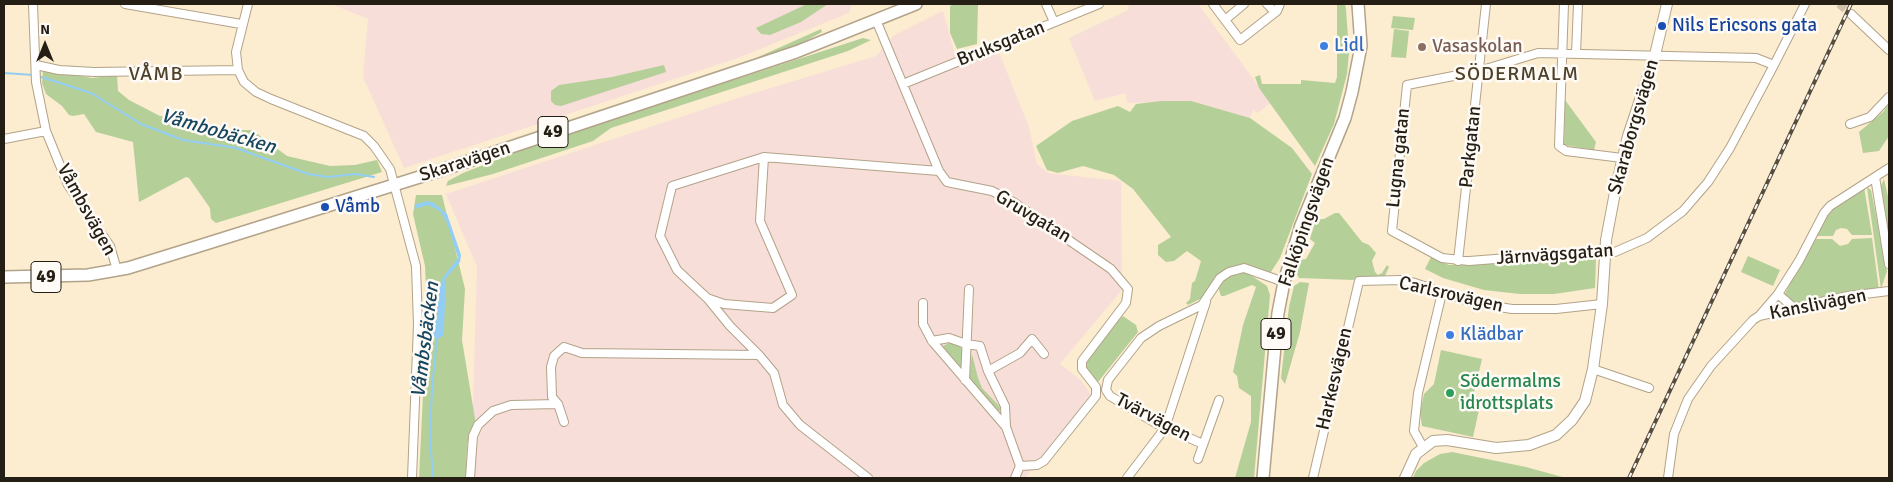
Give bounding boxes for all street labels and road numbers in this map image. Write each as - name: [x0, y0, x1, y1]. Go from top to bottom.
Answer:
- street label: Bruksgatan: [954, 16, 1048, 72]
- street label: Skaraborgsvägen: [1604, 57, 1664, 197]
- street label: Parkgatan: [1455, 105, 1487, 189]
- street label: Lugna gatan: [1382, 107, 1416, 209]
- road number: 49: [538, 116, 568, 148]
- street label: Skaravägen: [417, 137, 513, 187]
- street label: Falköpingsvägen: [1274, 154, 1340, 290]
- street label: Våmbsvägen: [51, 160, 121, 260]
- street label: Gruvgatan: [991, 186, 1075, 248]
- street label: Järnvägsgatan: [1496, 240, 1614, 270]
- road number: 49: [31, 262, 61, 292]
- street label: Carlsrovägen: [1397, 272, 1505, 318]
- street label: Kanslivägen: [1768, 284, 1868, 326]
- road number: 49: [1261, 318, 1291, 349]
- street label: Harkesvägen: [1312, 326, 1358, 432]
- street label: Tvärvägen: [1111, 389, 1195, 447]

